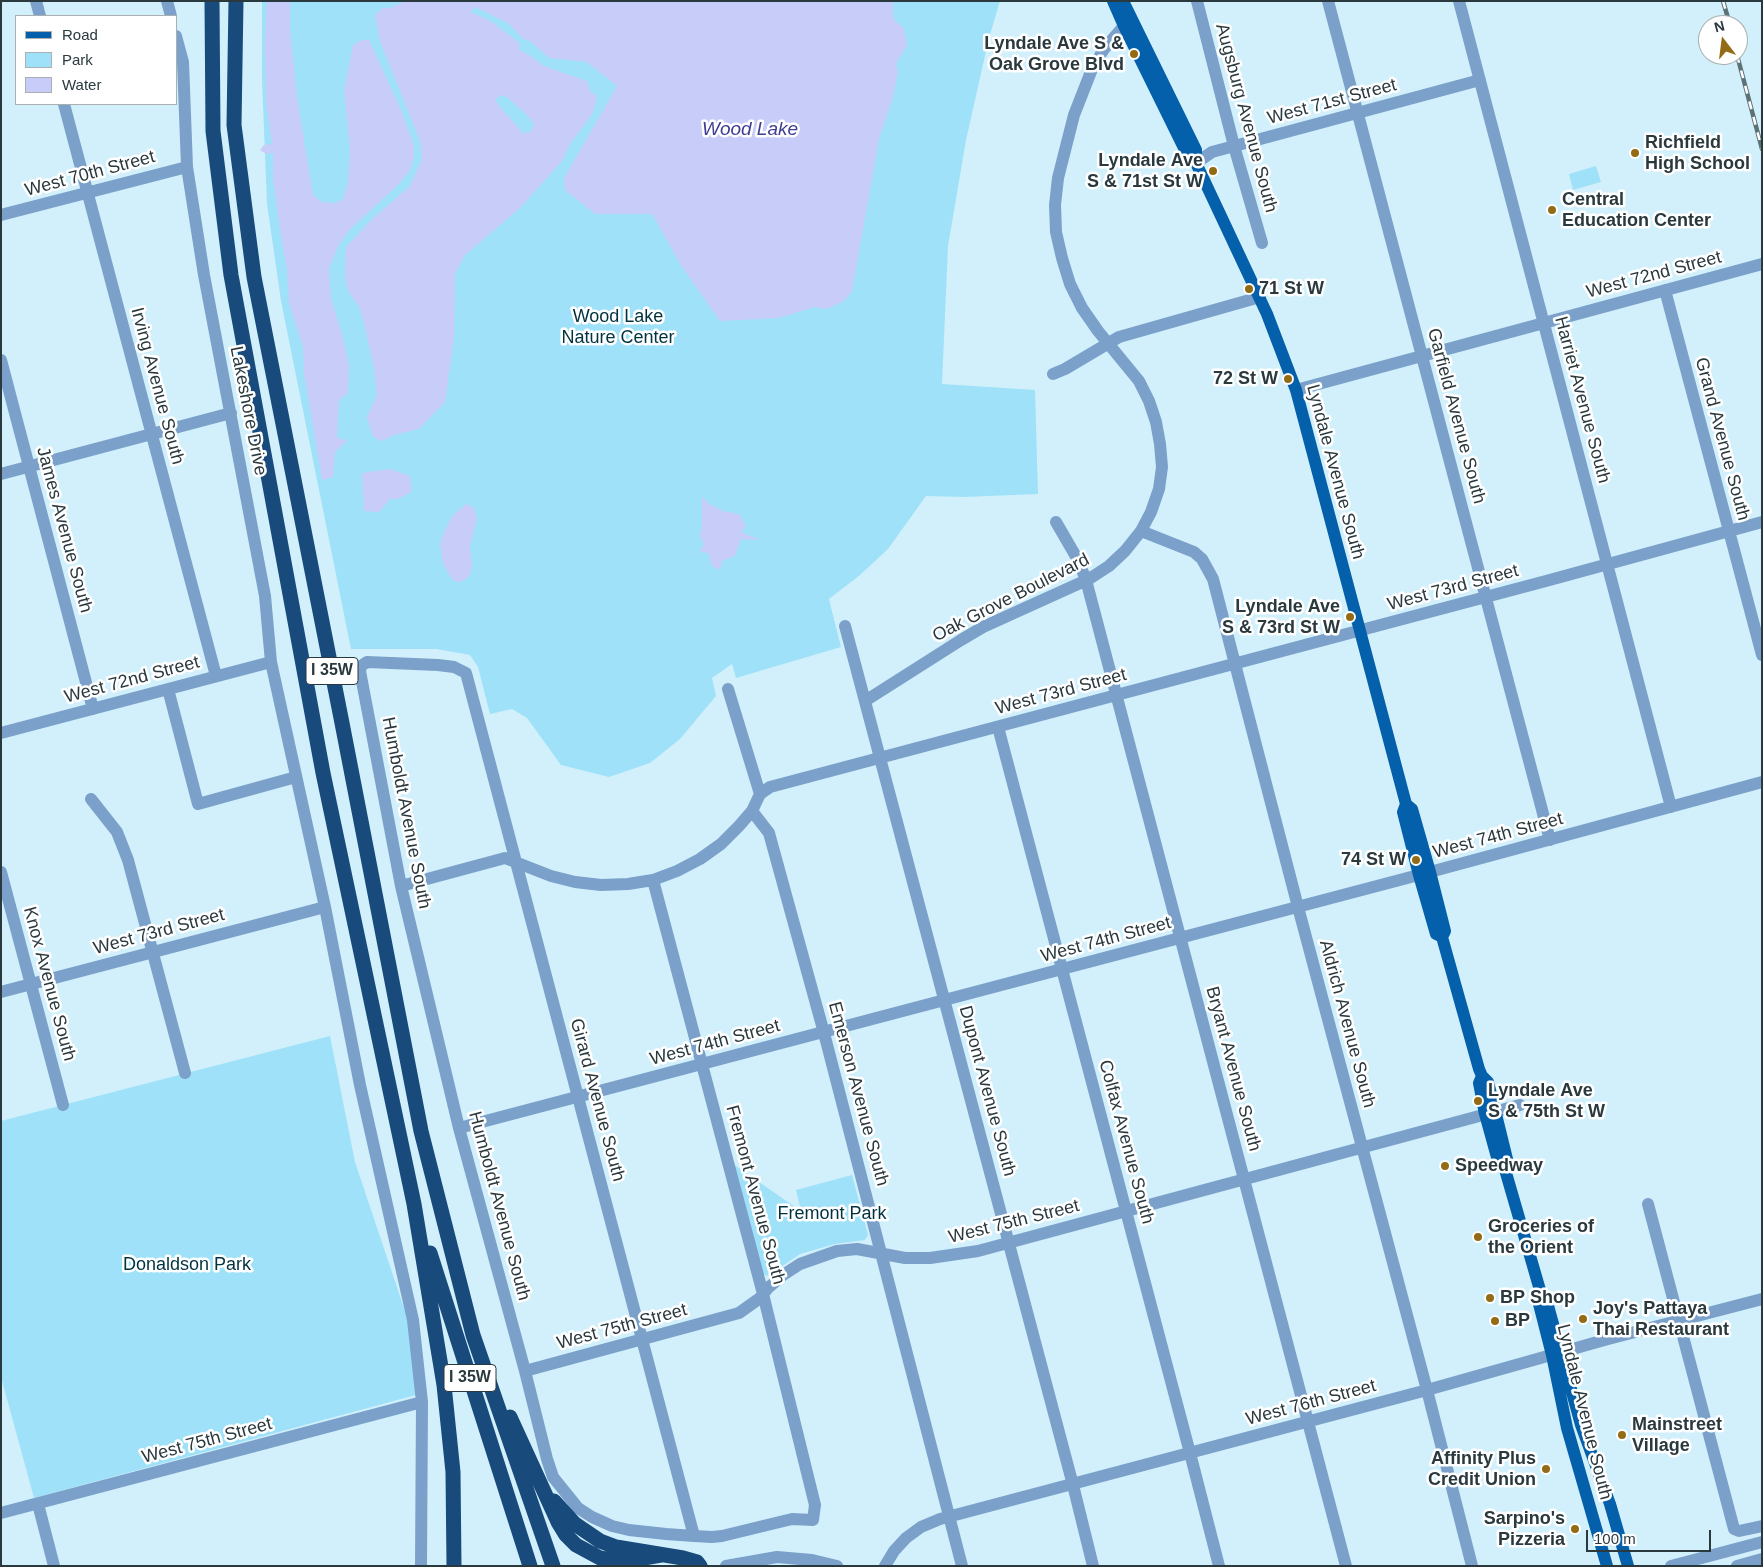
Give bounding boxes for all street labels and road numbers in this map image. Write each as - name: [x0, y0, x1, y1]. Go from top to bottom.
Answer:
- street label: Augsburg Avenue South: [1210, 21, 1282, 215]
- street label: West 71st Street: [1265, 74, 1399, 130]
- street label: West 70th Street: [23, 146, 157, 202]
- street label: West 72nd Street: [1584, 247, 1724, 303]
- street label: Irving Avenue South: [126, 305, 188, 467]
- street label: Harriet Avenue South: [1549, 314, 1615, 486]
- street label: Garfield Avenue South: [1422, 326, 1490, 506]
- street label: Lakeshore Drive: [225, 345, 271, 477]
- street label: Grand Avenue South: [1690, 355, 1754, 523]
- street label: Lyndale Avenue South: [1301, 382, 1369, 562]
- street label: James Avenue South: [31, 445, 97, 615]
- street label: Oak Grove Boulevard: [929, 549, 1093, 647]
- street label: West 73rd Street: [1385, 560, 1521, 616]
- street label: West 72nd Street: [62, 652, 202, 708]
- road number: I 35W: [306, 658, 358, 684]
- street label: West 73rd Street: [993, 664, 1129, 720]
- street label: Humboldt Avenue South: [377, 715, 435, 911]
- street label: West 74th Street: [1431, 808, 1565, 864]
- street label: West 73rd Street: [91, 904, 227, 960]
- street label: Knox Avenue South: [18, 905, 80, 1063]
- street label: West 74th Street: [1039, 912, 1173, 968]
- street label: Aldrich Avenue South: [1314, 938, 1380, 1110]
- street label: Bryant Avenue South: [1201, 984, 1265, 1154]
- street label: Emerson Avenue South: [823, 1000, 893, 1188]
- street label: Dupont Avenue South: [954, 1003, 1020, 1179]
- street label: West 74th Street: [648, 1015, 782, 1071]
- street label: Girard Avenue South: [565, 1016, 629, 1184]
- street label: Colfax Avenue South: [1094, 1058, 1158, 1226]
- street label: Fremont Avenue South: [721, 1103, 789, 1287]
- street label: Humboldt Avenue South: [463, 1109, 535, 1303]
- street label: West 75th Street: [947, 1195, 1081, 1249]
- street label: West 75th Street: [555, 1299, 689, 1355]
- street label: Lyndale Avenue South: [1552, 1322, 1616, 1502]
- road number: I 35W: [444, 1365, 496, 1392]
- street label: West 76th Street: [1244, 1375, 1378, 1431]
- street label: West 75th Street: [140, 1413, 274, 1469]

